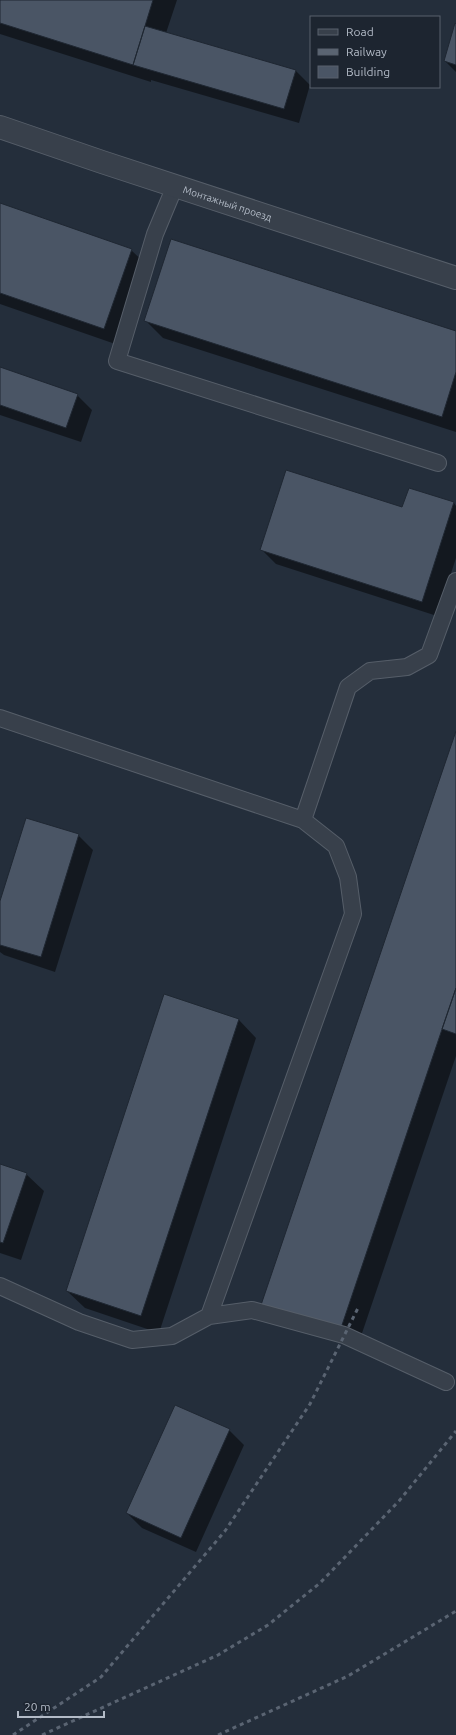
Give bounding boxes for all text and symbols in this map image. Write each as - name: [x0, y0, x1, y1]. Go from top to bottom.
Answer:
- legend: [310, 16, 440, 88]
- text: Road: [346, 25, 374, 38]
- text: Railway: [346, 45, 387, 58]
- text: Building: [346, 65, 390, 78]
- street label: Монтажный проезд: [182, 184, 273, 223]
- scale bar: [18, 1693, 104, 1719]
- text: 20 m: [24, 1700, 51, 1713]

